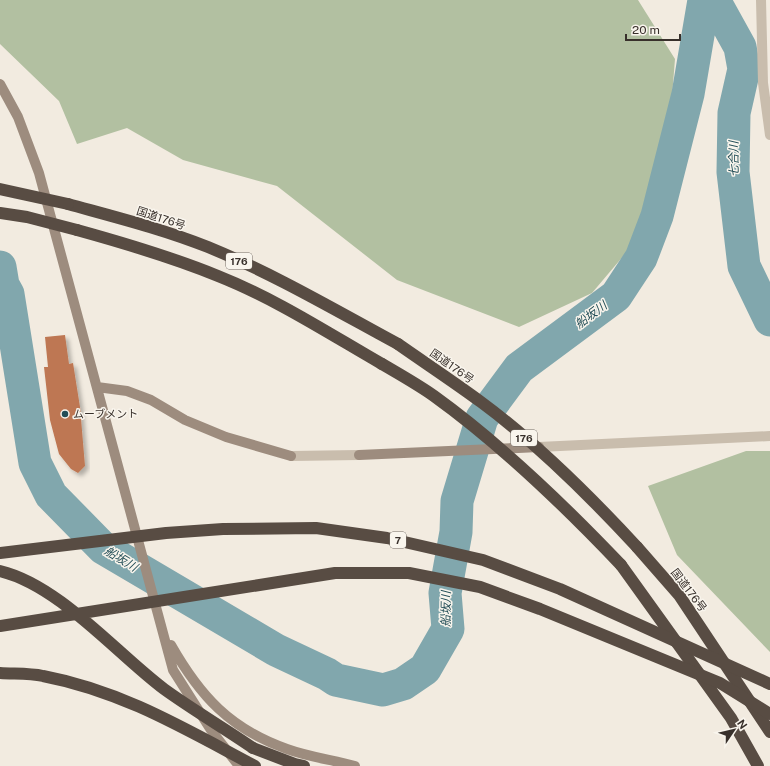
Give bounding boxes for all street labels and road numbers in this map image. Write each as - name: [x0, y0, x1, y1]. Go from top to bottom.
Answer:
- street label: 国道176号: [135, 204, 187, 232]
- road number: 176: [226, 253, 252, 269]
- street label: 国道176号: [428, 347, 476, 385]
- road number: 176: [511, 430, 537, 446]
- road number: 7: [390, 532, 406, 548]
- street label: 国道176号: [669, 566, 709, 614]

